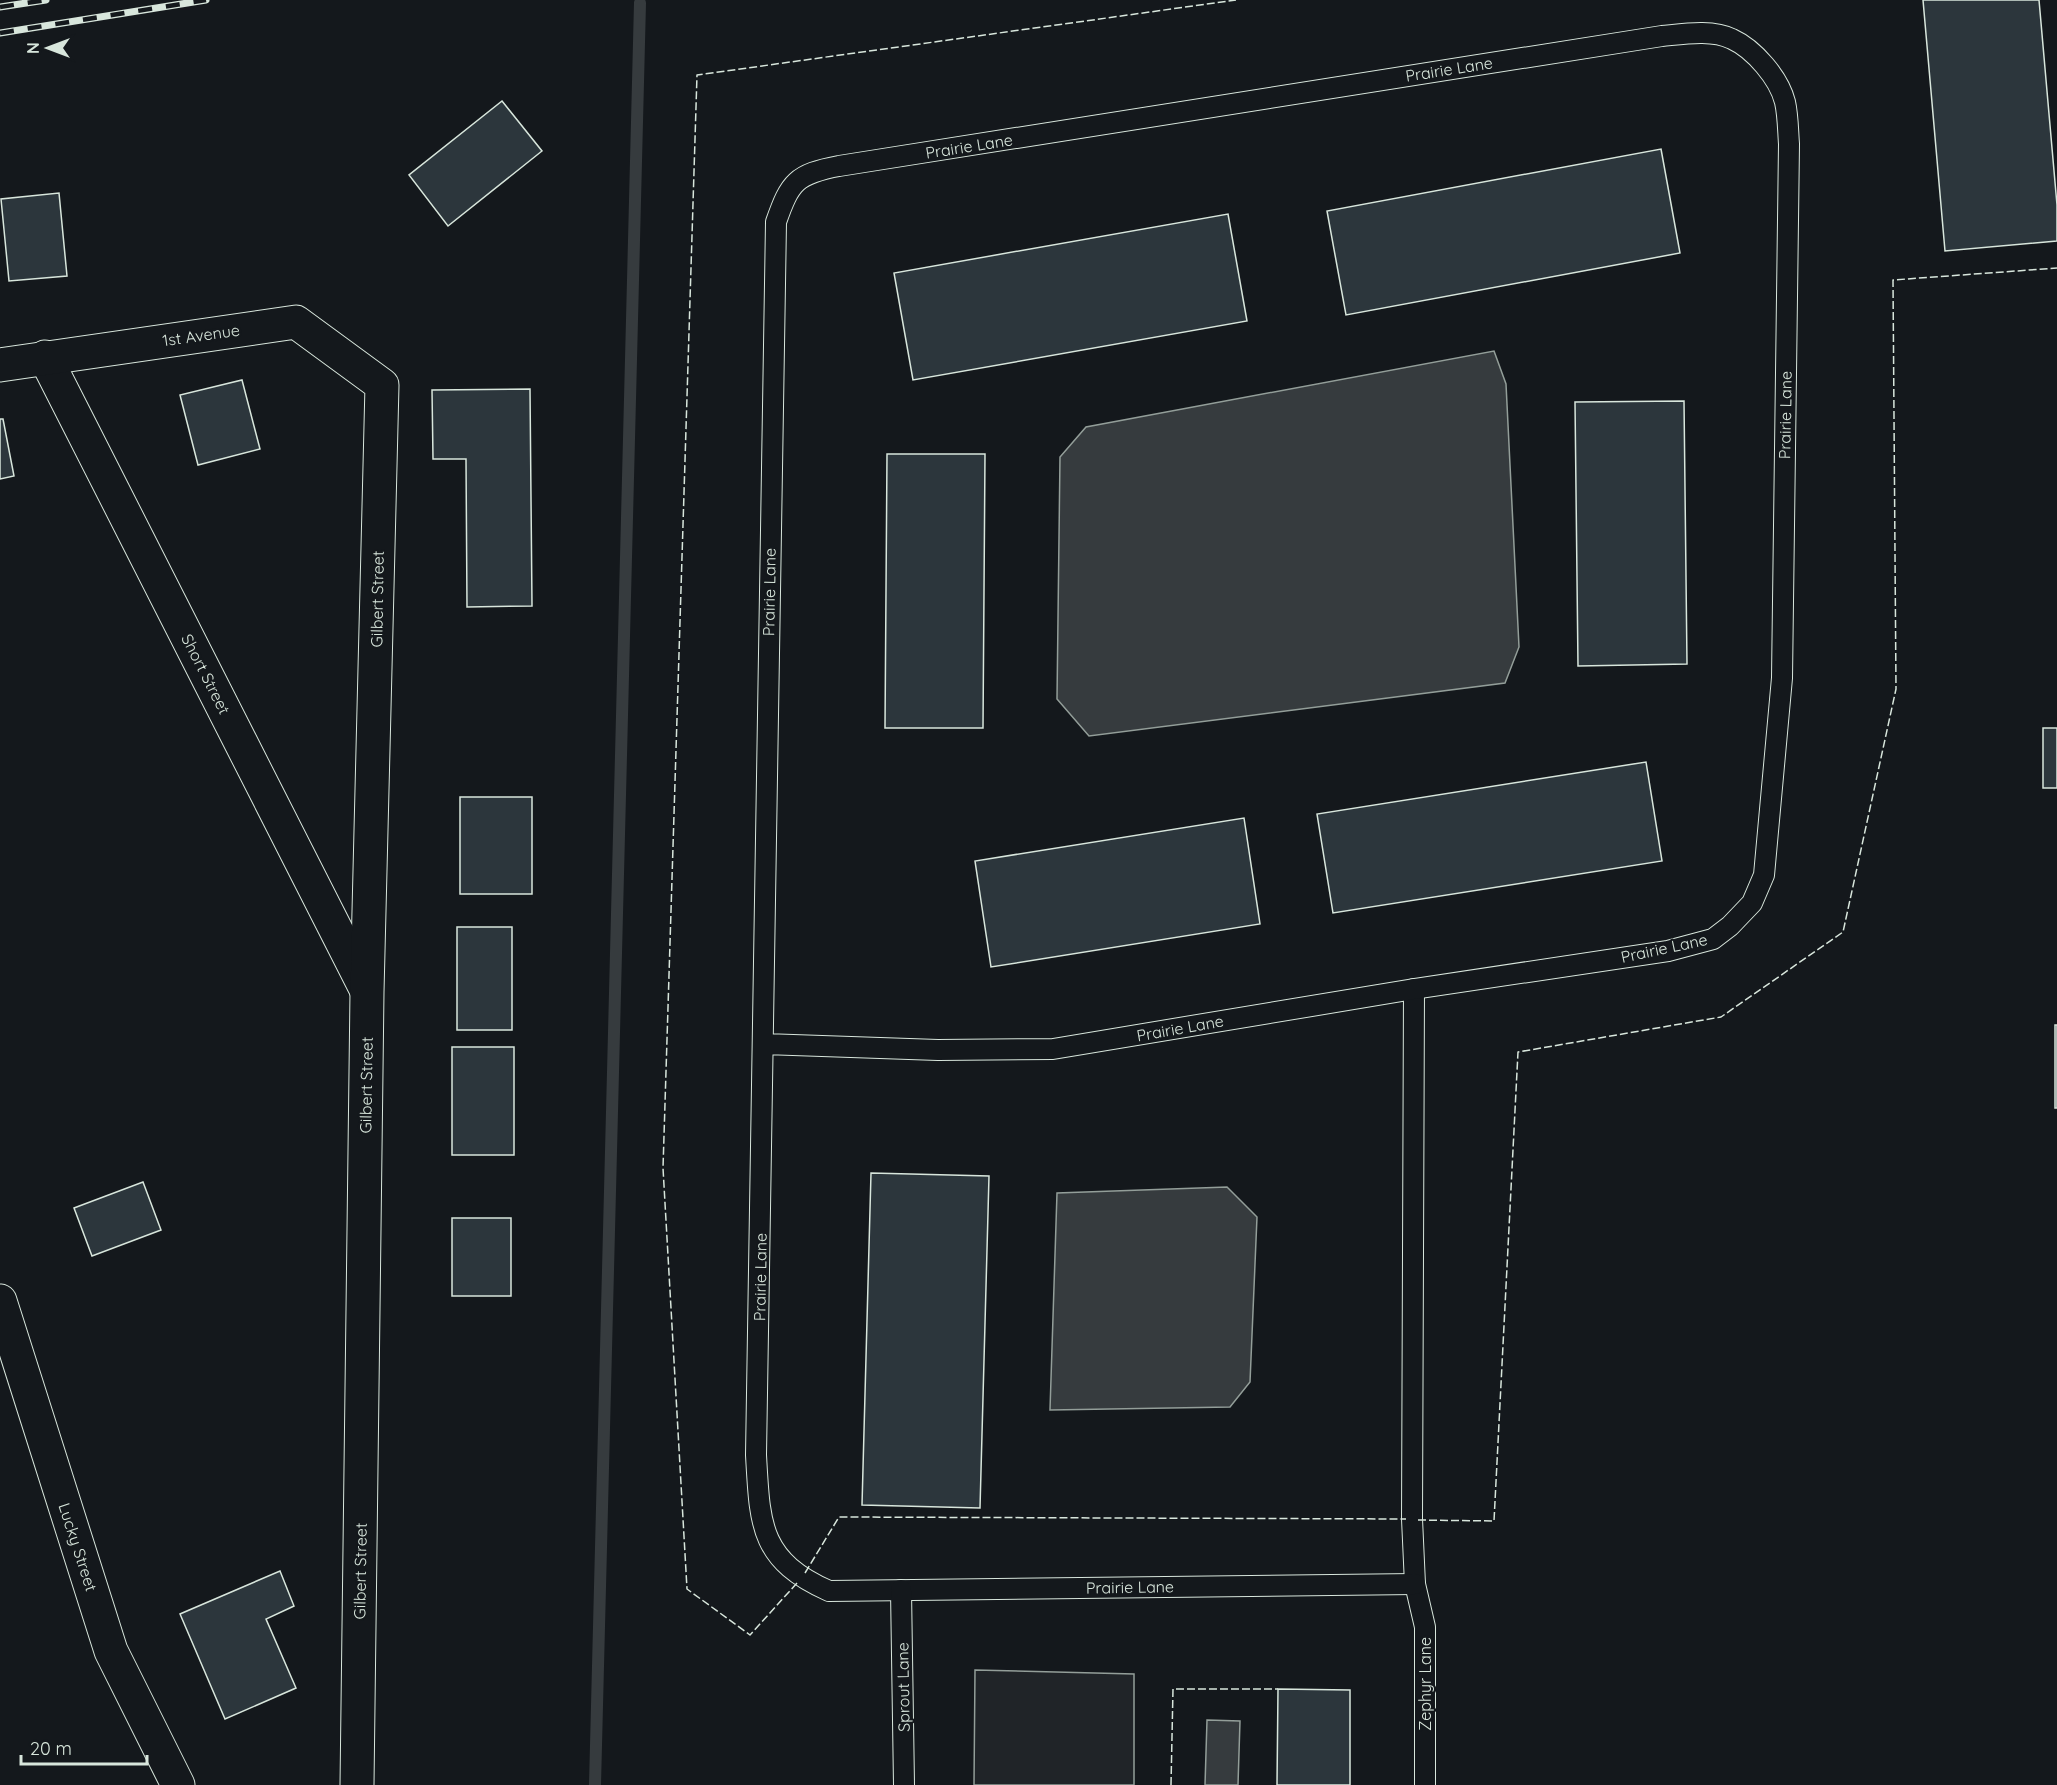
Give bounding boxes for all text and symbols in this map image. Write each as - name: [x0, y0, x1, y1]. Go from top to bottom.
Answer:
- north arrow: [18, 18, 78, 78]
- text: N: [23, 42, 43, 54]
- street label: Prairie Lane: [1404, 52, 1494, 86]
- street label: Prairie Lane: [924, 129, 1014, 163]
- street label: 1st Avenue: [161, 320, 241, 350]
- street label: Prairie Lane: [1774, 371, 1796, 459]
- street label: Prairie Lane: [758, 548, 780, 636]
- street label: Gilbert Street: [366, 551, 388, 647]
- street label: Short Street: [177, 631, 235, 717]
- street label: Prairie Lane: [1619, 929, 1709, 967]
- street label: Prairie Lane: [1135, 1011, 1225, 1045]
- street label: Gilbert Street: [355, 1037, 377, 1133]
- street label: Prairie Lane: [749, 1233, 771, 1321]
- street label: Lucky Street: [54, 1500, 102, 1594]
- street label: Gilbert Street: [349, 1523, 371, 1619]
- street label: Prairie Lane: [1086, 1576, 1174, 1598]
- street label: Zephyr Lane: [1415, 1637, 1435, 1731]
- street label: Sprout Lane: [892, 1642, 914, 1732]
- scale bar: [21, 1728, 147, 1766]
- text: 20 m: [30, 1737, 72, 1760]

